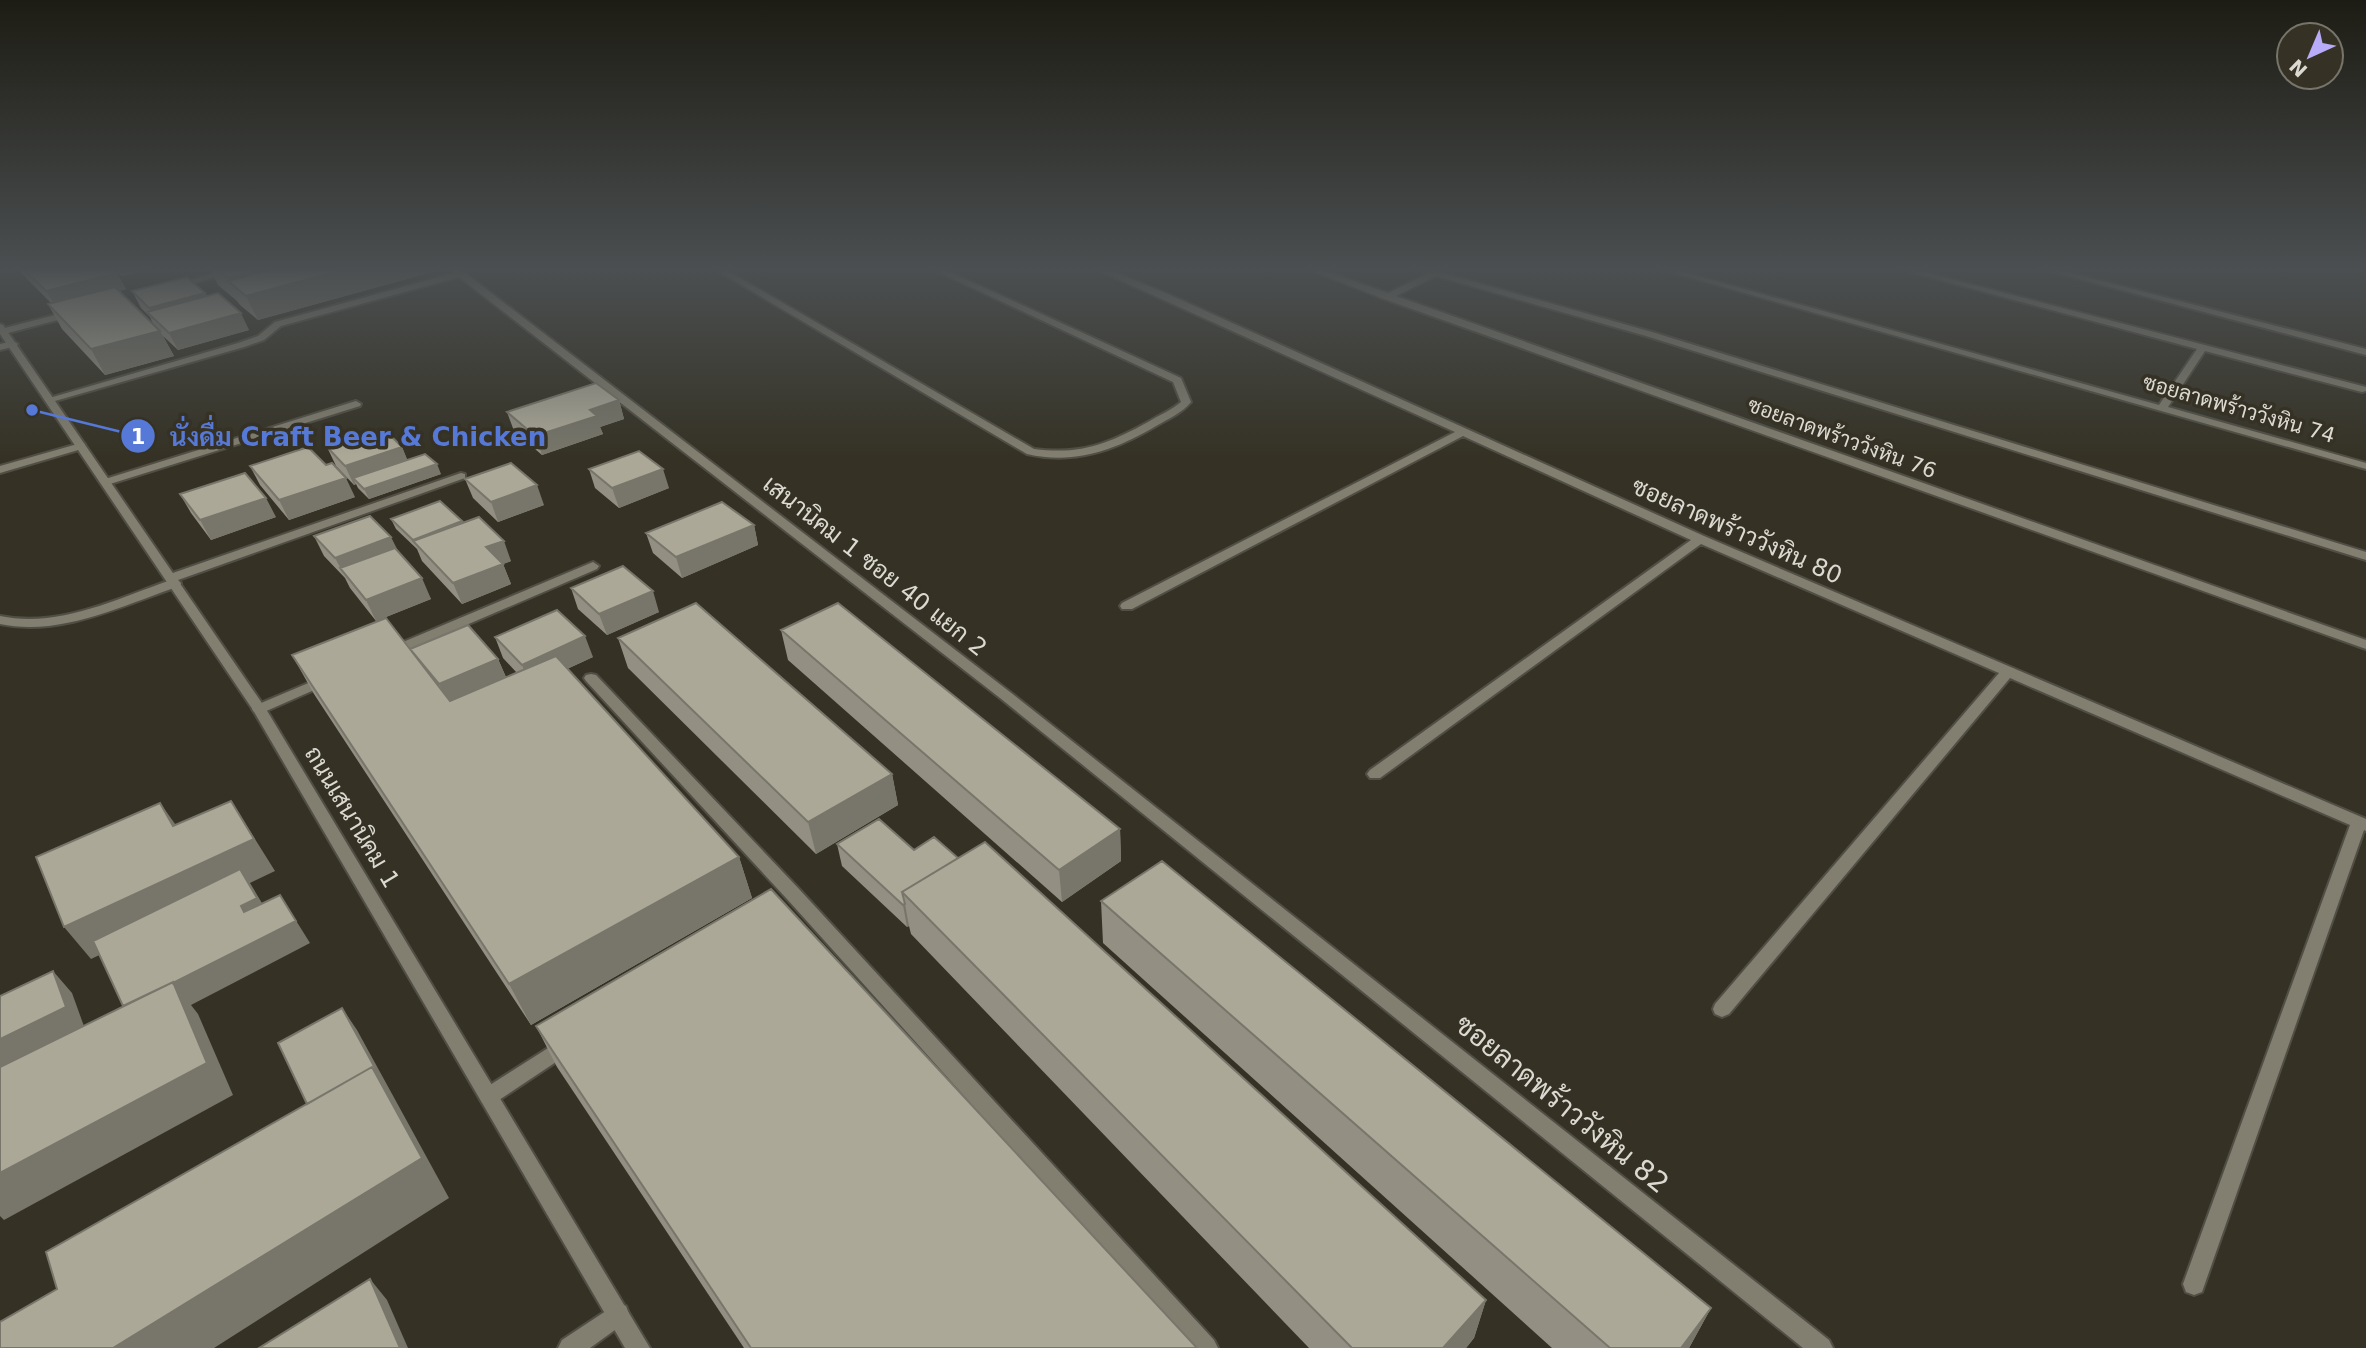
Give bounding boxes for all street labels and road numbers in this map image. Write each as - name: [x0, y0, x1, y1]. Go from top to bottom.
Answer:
- street label: ซอยลาดพร้าววังหิน 74: [2140, 370, 2338, 448]
- street label: ซอยลาดพร้าววังหิน 76: [1745, 393, 1939, 483]
- street label: เสนานิคม 1 ซอย 40 แยก 2: [758, 470, 992, 662]
- street label: ซอยลาดพร้าววังหิน 80: [1628, 471, 1847, 590]
- street label: ถนนเสนานิคม 1: [299, 741, 405, 893]
- street label: ซอยลาดพร้าววังหิน 82: [1449, 1006, 1677, 1200]

